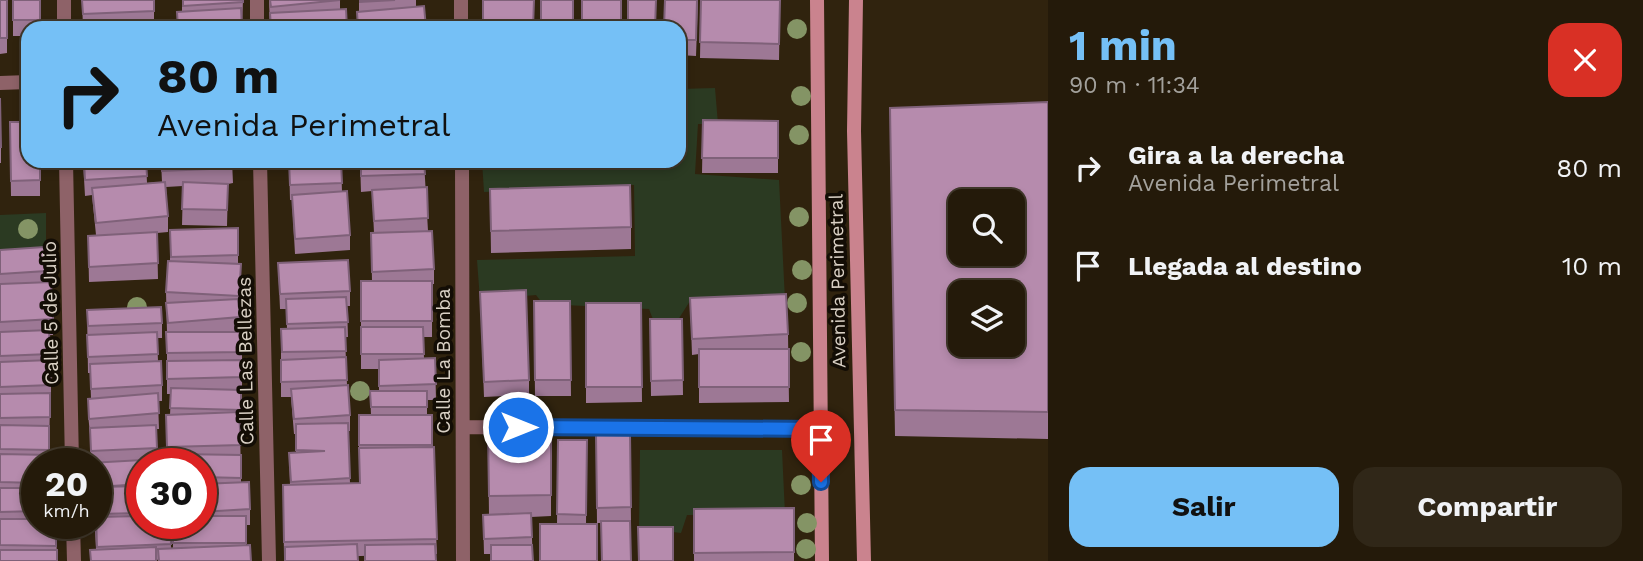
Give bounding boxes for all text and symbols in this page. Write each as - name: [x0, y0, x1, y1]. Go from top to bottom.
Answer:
- text: 1 min: [1069, 21, 1177, 70]
- button: close: [1548, 23, 1622, 97]
- text: 80 m: [157, 47, 279, 105]
- icon: right: [42, 49, 133, 140]
- text: 90 m · 11:34: [1069, 72, 1200, 99]
- text: Avenida Perimetral: [157, 106, 451, 144]
- text: Gira a la derecha: [1128, 140, 1344, 170]
- icon: right: [1069, 149, 1107, 187]
- text: 80 m: [1556, 153, 1622, 183]
- text: Avenida Perimetral: [1128, 170, 1339, 197]
- map controls: [948, 189, 1025, 357]
- button: search: [948, 189, 1025, 266]
- street label: Avenida Perimetral: [824, 193, 851, 368]
- street label: Calle 5 de Julio: [38, 241, 63, 385]
- icon: arrive: [1069, 247, 1107, 285]
- text: Llegada al destino: [1128, 251, 1362, 281]
- text: 10 m: [1562, 251, 1622, 281]
- street label: Calle Las Bellezas: [233, 277, 258, 445]
- button: layers: [948, 280, 1025, 357]
- street label: Calle La Bomba: [432, 288, 455, 434]
- position arrow: [481, 390, 555, 464]
- pin: [791, 410, 851, 482]
- icon: arrive: [802, 421, 840, 459]
- speed limit sign: 30: [126, 448, 217, 539]
- text: 20: [45, 463, 88, 505]
- button: Salir: [1069, 467, 1339, 547]
- button: Compartir: [1353, 467, 1622, 547]
- text: km/h: [43, 500, 90, 521]

